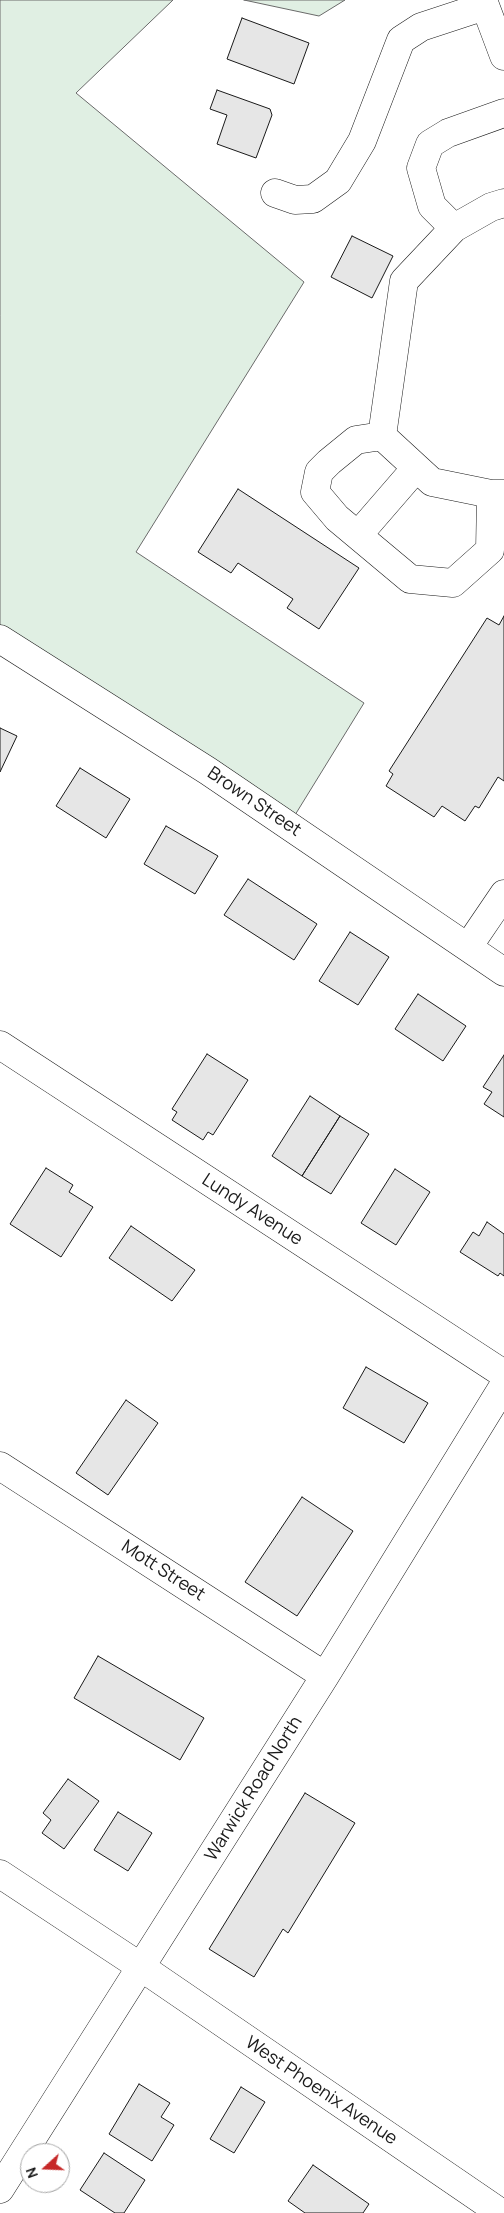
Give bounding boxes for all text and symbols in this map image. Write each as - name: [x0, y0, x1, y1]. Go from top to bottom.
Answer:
- street label: Brown Street: [203, 763, 305, 841]
- street label: Lundy Avenue: [198, 1169, 306, 1251]
- street label: Mott Street: [117, 1536, 209, 1606]
- street label: Warwick Road North: [201, 1713, 307, 1865]
- street label: West Phoenix Avenue: [241, 2032, 401, 2150]
- north arrow: [20, 2143, 70, 2193]
- text: N: [21, 2165, 42, 2181]

